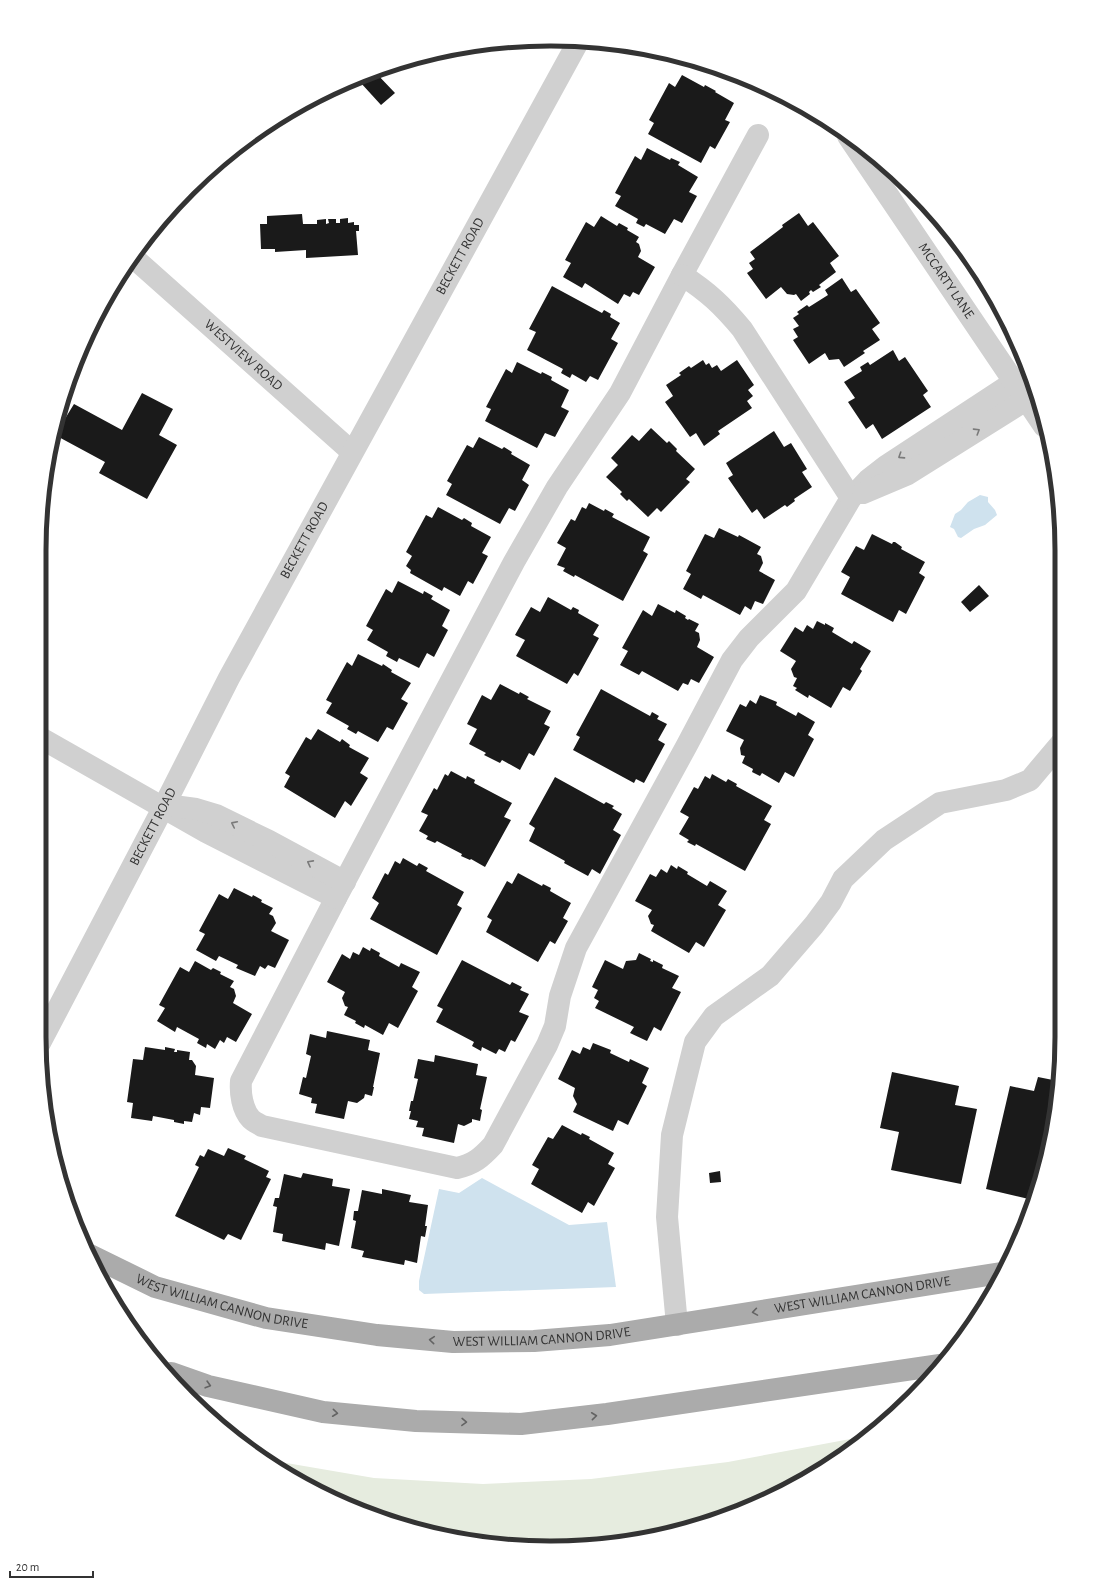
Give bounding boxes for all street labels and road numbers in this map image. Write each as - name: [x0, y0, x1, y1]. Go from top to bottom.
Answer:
- street label: BECKETT ROAD: [434, 216, 487, 297]
- street label: MCCARTY LANE: [916, 241, 977, 321]
- street label: WESTVIEW ROAD: [202, 317, 285, 394]
- street label: BECKETT ROAD: [278, 500, 331, 581]
- street label: BECKETT ROAD: [127, 786, 179, 868]
- street label: WEST WILLIAM CANNON DRIVE: [134, 1272, 309, 1331]
- street label: WEST WILLIAM CANNON DRIVE: [773, 1274, 952, 1316]
- street label: WEST WILLIAM CANNON DRIVE: [453, 1325, 632, 1349]

